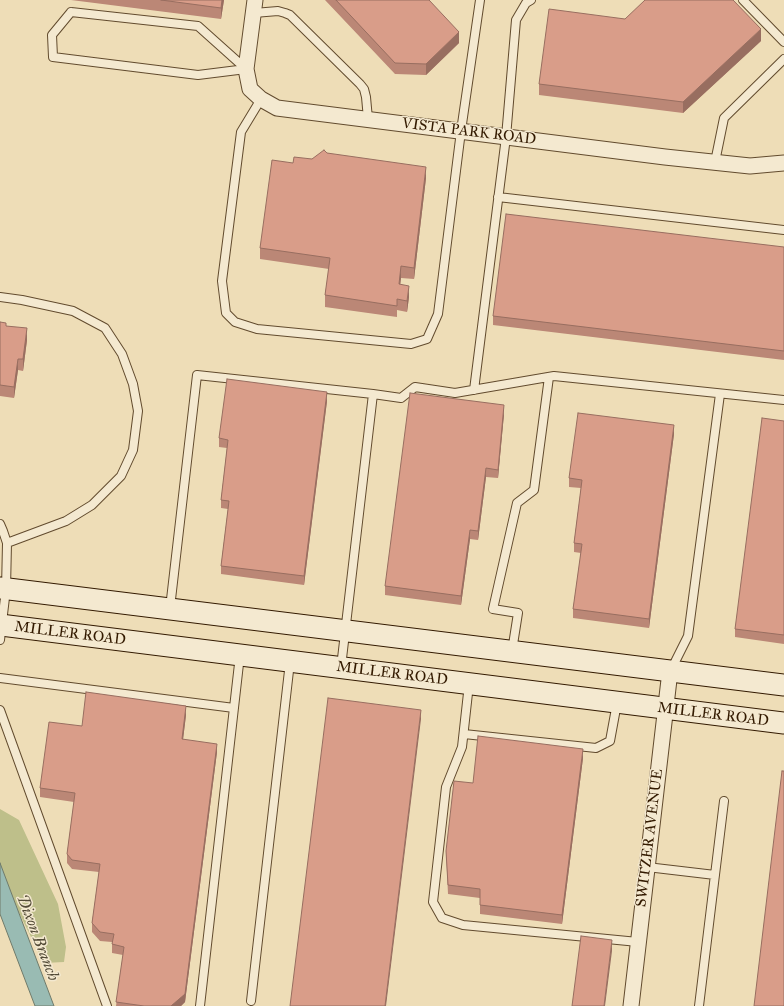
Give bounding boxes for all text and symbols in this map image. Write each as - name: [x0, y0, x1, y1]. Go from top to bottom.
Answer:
- street label: VISTA PARK ROAD: [401, 115, 537, 149]
- street label: MILLER ROAD: [13, 618, 127, 650]
- street label: MILLER ROAD: [335, 658, 449, 690]
- street label: MILLER ROAD: [656, 699, 770, 731]
- street label: SWITZER AVENUE: [633, 768, 667, 908]
- water label: Dixon Branch: [12, 892, 62, 984]

